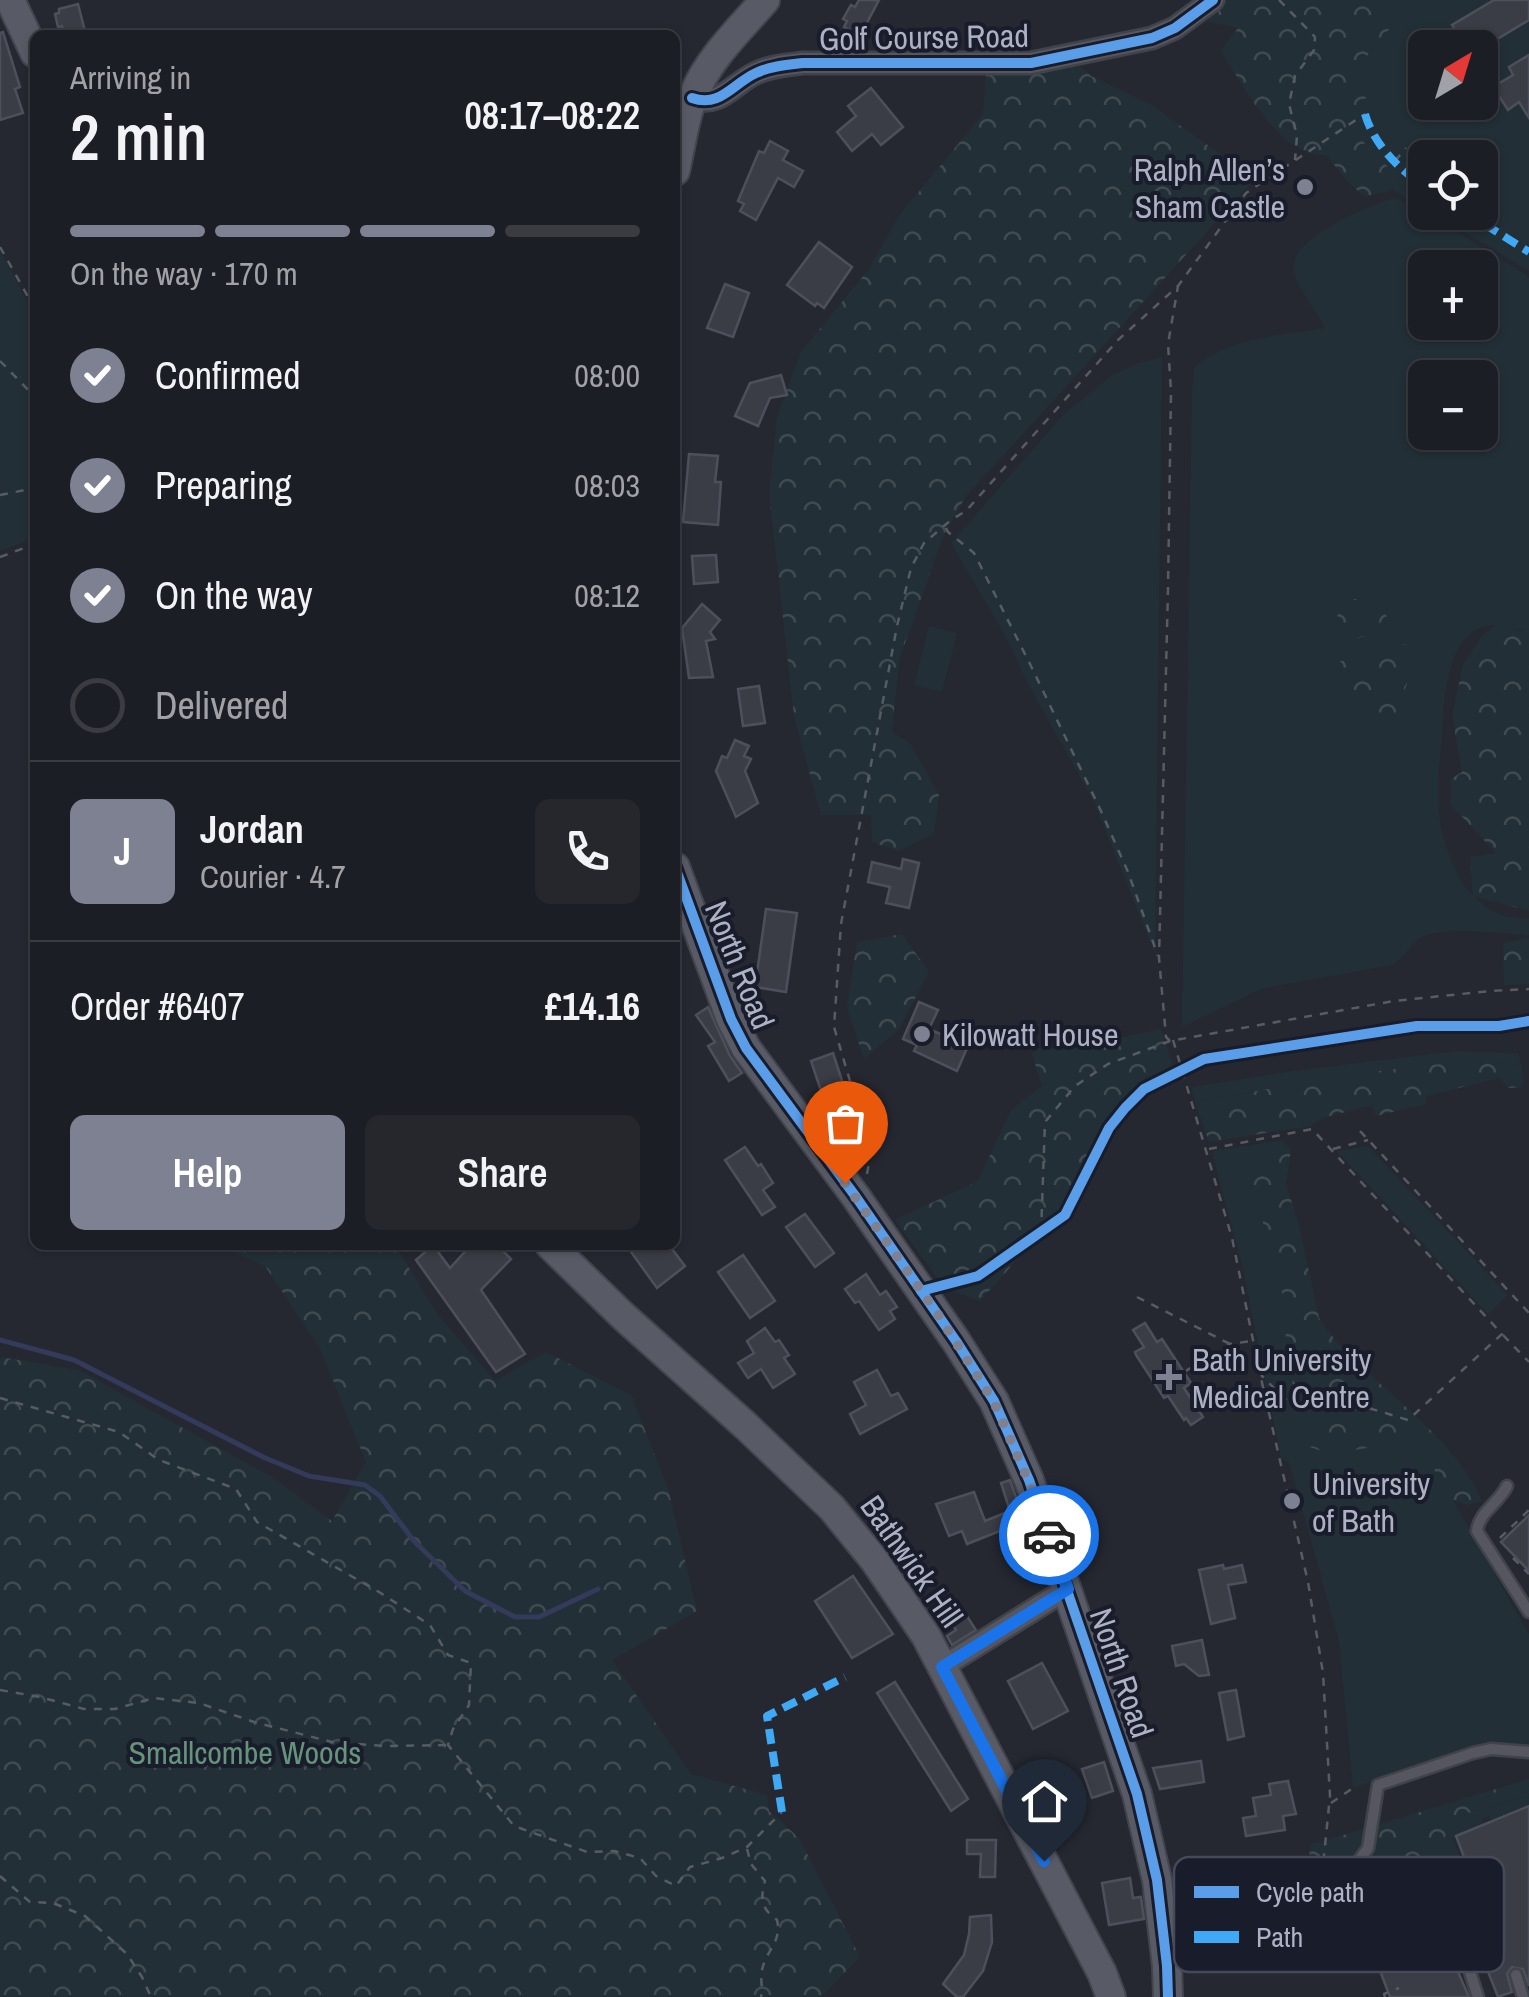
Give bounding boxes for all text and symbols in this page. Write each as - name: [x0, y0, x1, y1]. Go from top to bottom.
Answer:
- street label: Golf Course Road: [819, 14, 1029, 60]
- north arrow: [1408, 30, 1498, 120]
- map controls: [1408, 30, 1498, 450]
- text: Arriving in: [70, 56, 191, 99]
- text: 08:17–08:22: [464, 90, 640, 141]
- text: 2 min: [70, 93, 207, 180]
- button: locate: [1408, 140, 1498, 230]
- place label: Ralph Allen’s Sham Castle: [1134, 148, 1285, 228]
- marker: Ralph Allen’s Sham Castle: [1294, 176, 1316, 198]
- button: +: [1408, 250, 1498, 340]
- text: On the way · 170 m: [70, 252, 298, 295]
- icon: check: [70, 348, 125, 403]
- text: Confirmed: [155, 350, 300, 401]
- text: 08:00: [574, 354, 640, 397]
- button: −: [1408, 360, 1498, 450]
- icon: check: [70, 458, 125, 513]
- text: Preparing: [155, 460, 292, 511]
- text: 08:03: [574, 464, 640, 507]
- icon: check: [70, 568, 125, 623]
- text: On the way: [155, 570, 313, 621]
- text: 08:12: [574, 574, 640, 617]
- text: Delivered: [155, 680, 288, 731]
- button: phone: [535, 799, 640, 904]
- text: Jordan: [200, 804, 304, 855]
- text: J: [114, 826, 131, 877]
- text: Courier · 4.7: [200, 855, 346, 898]
- street label: North Road: [695, 895, 785, 1035]
- text: Order #6407: [70, 981, 245, 1032]
- text: £14.16: [545, 981, 640, 1032]
- place label: Kilowatt House: [942, 1013, 1118, 1056]
- marker: Kilowatt House: [911, 1023, 933, 1045]
- pin: [803, 1081, 888, 1184]
- icon: bag: [818, 1096, 873, 1151]
- button: Help: [70, 1115, 345, 1230]
- button: Share: [365, 1115, 640, 1230]
- place label: Bath University Medical Centre: [1192, 1338, 1371, 1418]
- marker: Bath University Medical Centre: [1156, 1364, 1182, 1390]
- place label: University of Bath: [1312, 1462, 1430, 1542]
- courier: [999, 1485, 1099, 1585]
- street label: Bathwick Hill: [851, 1487, 973, 1635]
- marker: University of Bath: [1281, 1490, 1303, 1512]
- icon: car: [1022, 1508, 1077, 1563]
- street label: North Road: [1080, 1603, 1164, 1743]
- park label: Smallcombe Woods: [129, 1731, 361, 1774]
- pin: [1002, 1759, 1087, 1862]
- icon: home: [1017, 1774, 1072, 1829]
- legend: [1174, 1857, 1504, 1972]
- text: Cycle path: [1256, 1873, 1364, 1911]
- text: Path: [1256, 1918, 1303, 1956]

